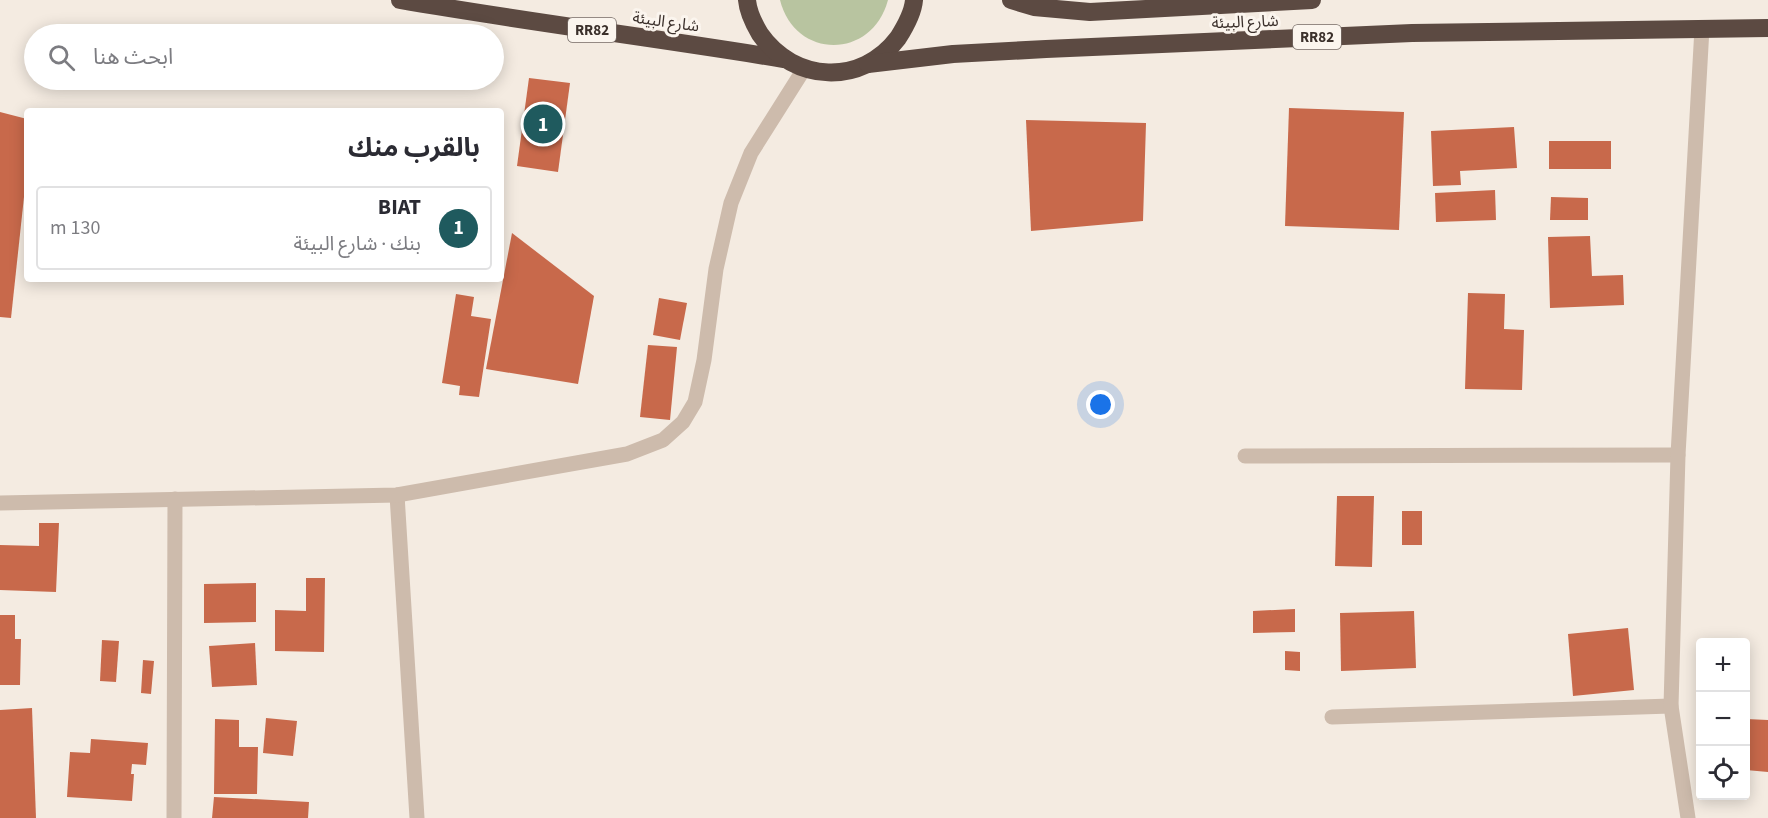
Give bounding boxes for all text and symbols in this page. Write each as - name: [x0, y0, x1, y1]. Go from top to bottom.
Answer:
- street label: شارع البيئة: [631, 6, 701, 39]
- street label: شارع البيئة: [1211, 10, 1279, 35]
- road number: RR82: [568, 18, 616, 42]
- search box: [24, 24, 504, 90]
- road number: RR82: [1293, 25, 1341, 49]
- icon: search: [45, 41, 78, 74]
- text: ابحث هنا: [93, 41, 173, 73]
- pin: 1: [524, 102, 562, 146]
- text: بالقرب منك: [348, 129, 480, 166]
- text: BIAT: [378, 191, 421, 223]
- text: 130 m: [50, 214, 100, 242]
- text: 1: [453, 214, 464, 242]
- text: بنك · شارع البيئة: [294, 230, 421, 258]
- your location: [1086, 390, 1115, 419]
- map controls: [1696, 638, 1750, 800]
- button: +: [1696, 638, 1750, 692]
- button: −: [1696, 692, 1750, 746]
- button: locate: [1696, 746, 1750, 800]

